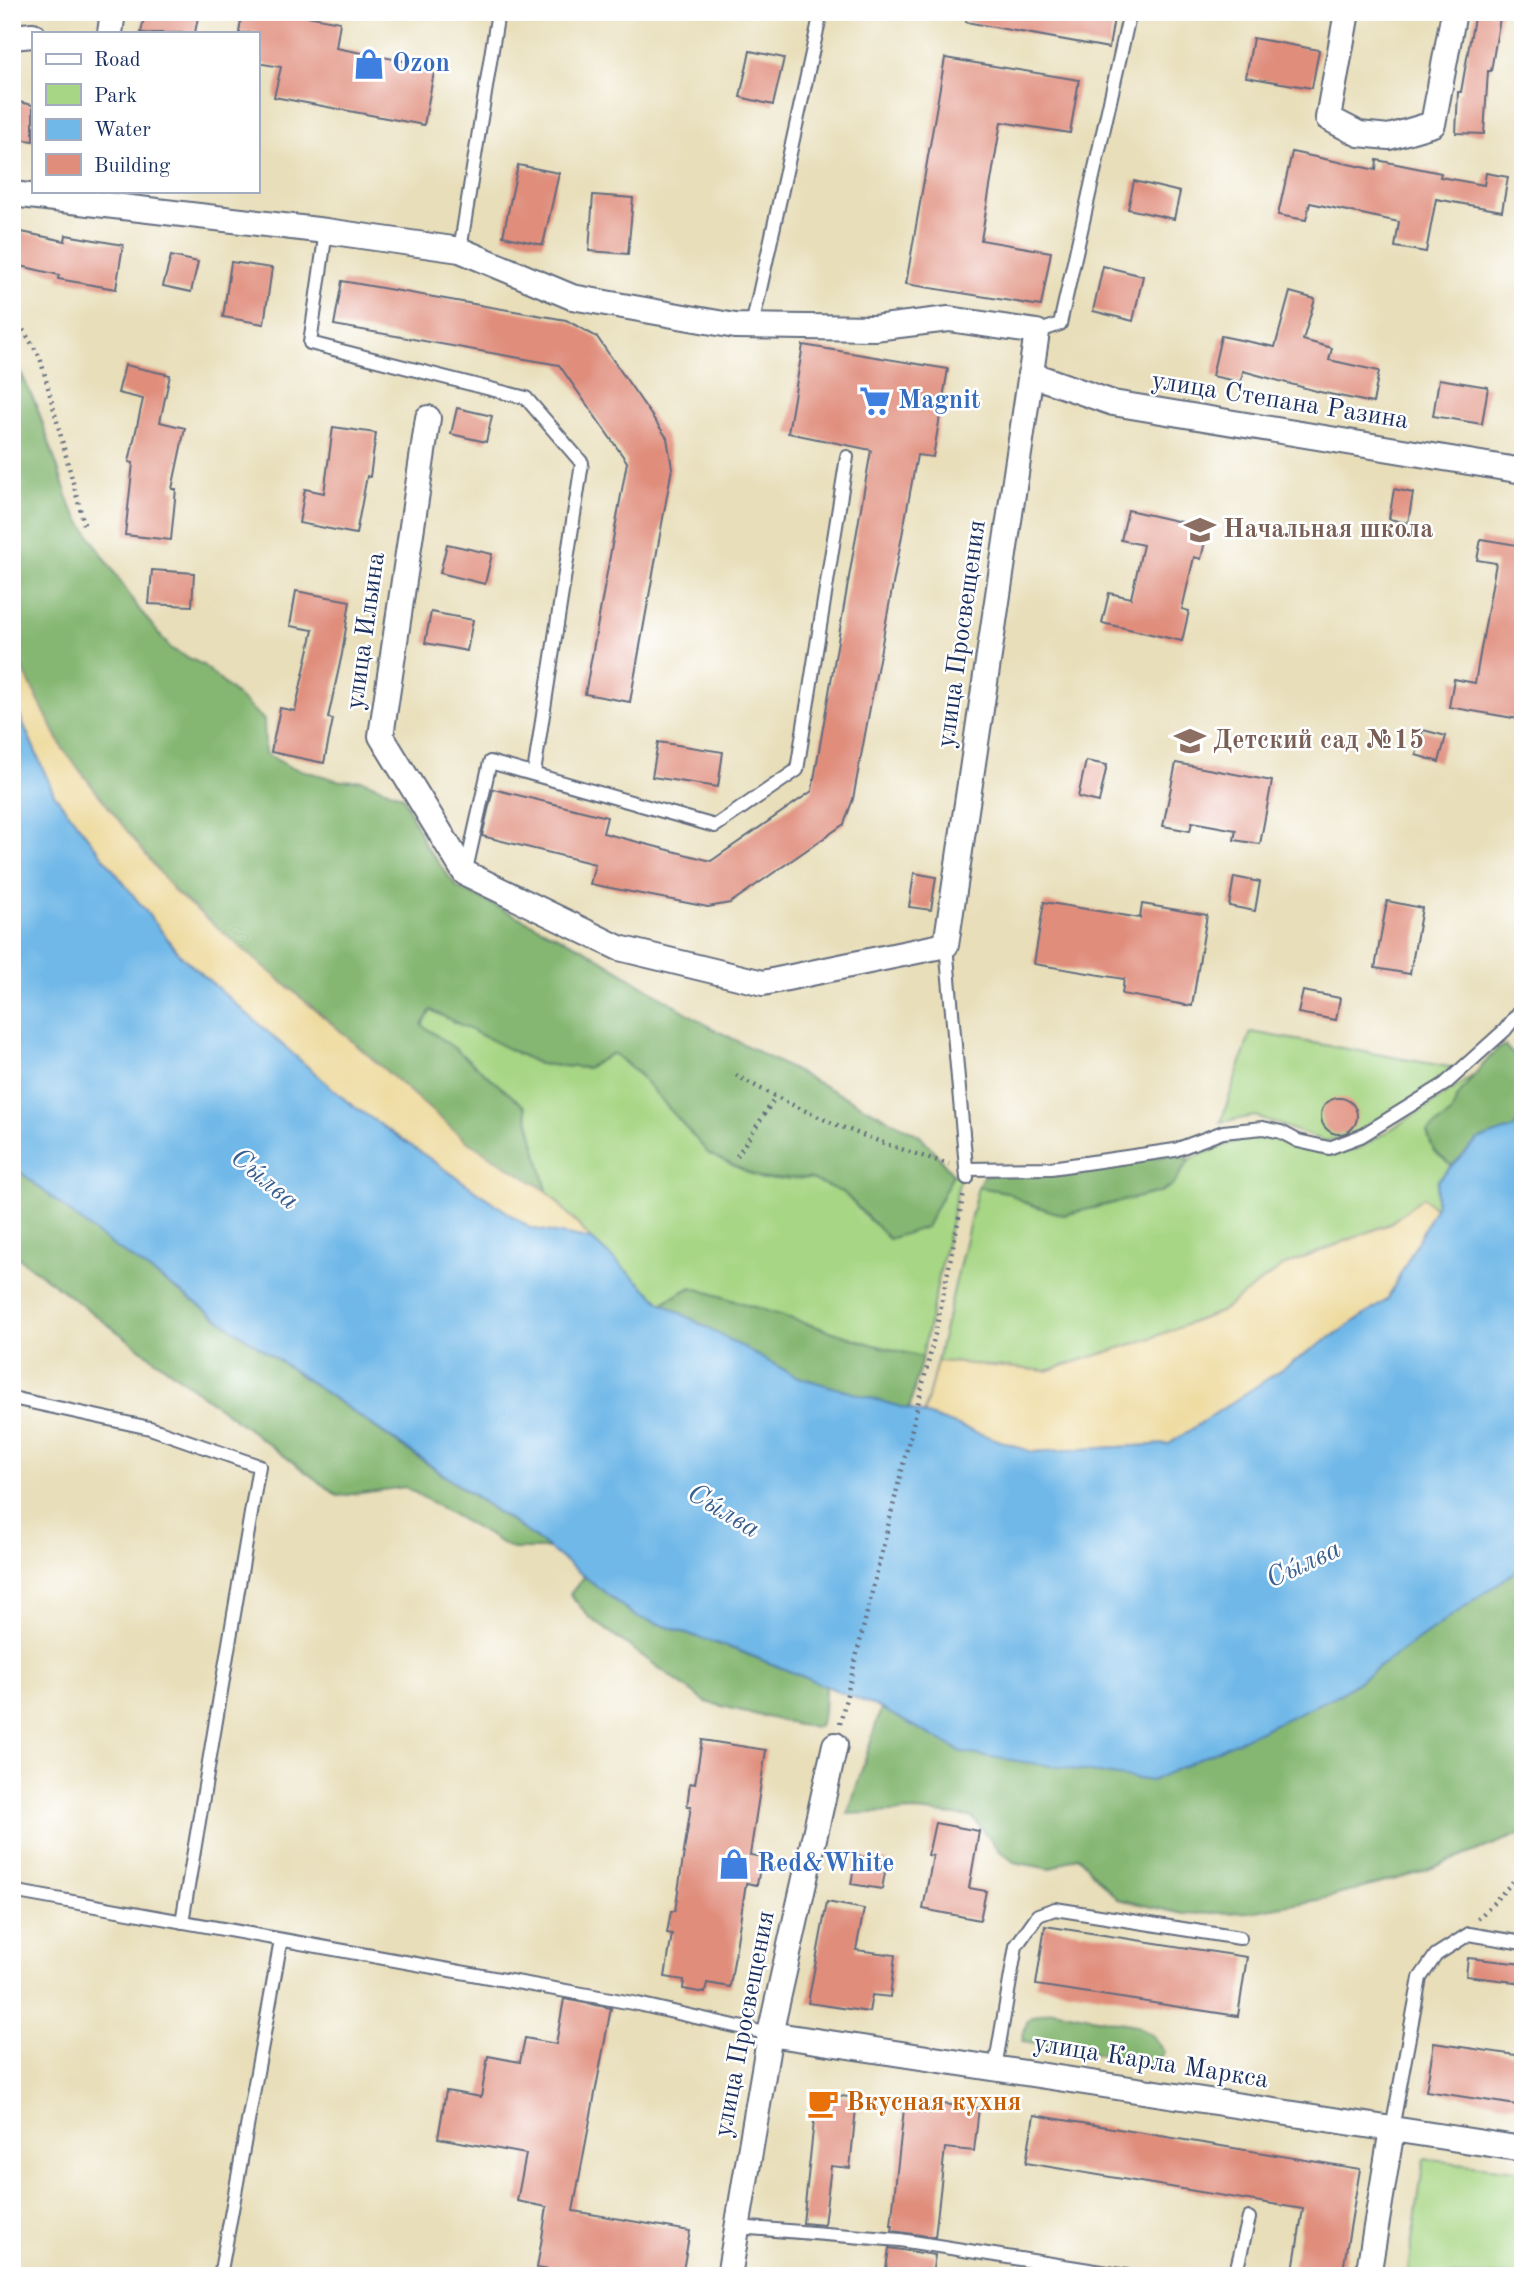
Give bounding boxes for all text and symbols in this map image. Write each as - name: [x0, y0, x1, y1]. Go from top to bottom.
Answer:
- legend: [32, 32, 259, 192]
- shop icon: Ozon: [352, 47, 386, 81]
- text: Road: [94, 50, 141, 71]
- place label: Ozon: [392, 51, 450, 77]
- text: Park: [94, 86, 137, 107]
- text: Water: [94, 120, 151, 141]
- text: Building: [94, 156, 171, 177]
- street label: улица Степана Разина: [1150, 368, 1410, 434]
- supermarket icon: Magnit: [858, 384, 892, 418]
- place label: Magnit: [898, 388, 980, 414]
- school or university icon: Начальная школа: [1183, 513, 1217, 547]
- place label: Начальная школа: [1223, 517, 1433, 543]
- street label: улица Просвещения: [933, 518, 991, 750]
- street label: улица Ильина: [342, 550, 390, 711]
- school or university icon: Детский сад №15: [1173, 724, 1207, 758]
- place label: Детский сад №15: [1213, 728, 1424, 754]
- water label: Сы́лва: [225, 1144, 303, 1216]
- water label: Сы́лва: [682, 1480, 764, 1544]
- water label: Сы́лва: [1262, 1536, 1346, 1594]
- shop icon: Red&White: [717, 1847, 751, 1881]
- place label: Red&White: [757, 1851, 895, 1877]
- street label: улица Просвещения: [710, 1909, 780, 2139]
- street label: улица Карла Маркса: [1032, 2031, 1271, 2093]
- cafe icon: Вкусная кухня: [806, 2086, 840, 2120]
- place label: Вкусная кухня: [846, 2090, 1021, 2116]

